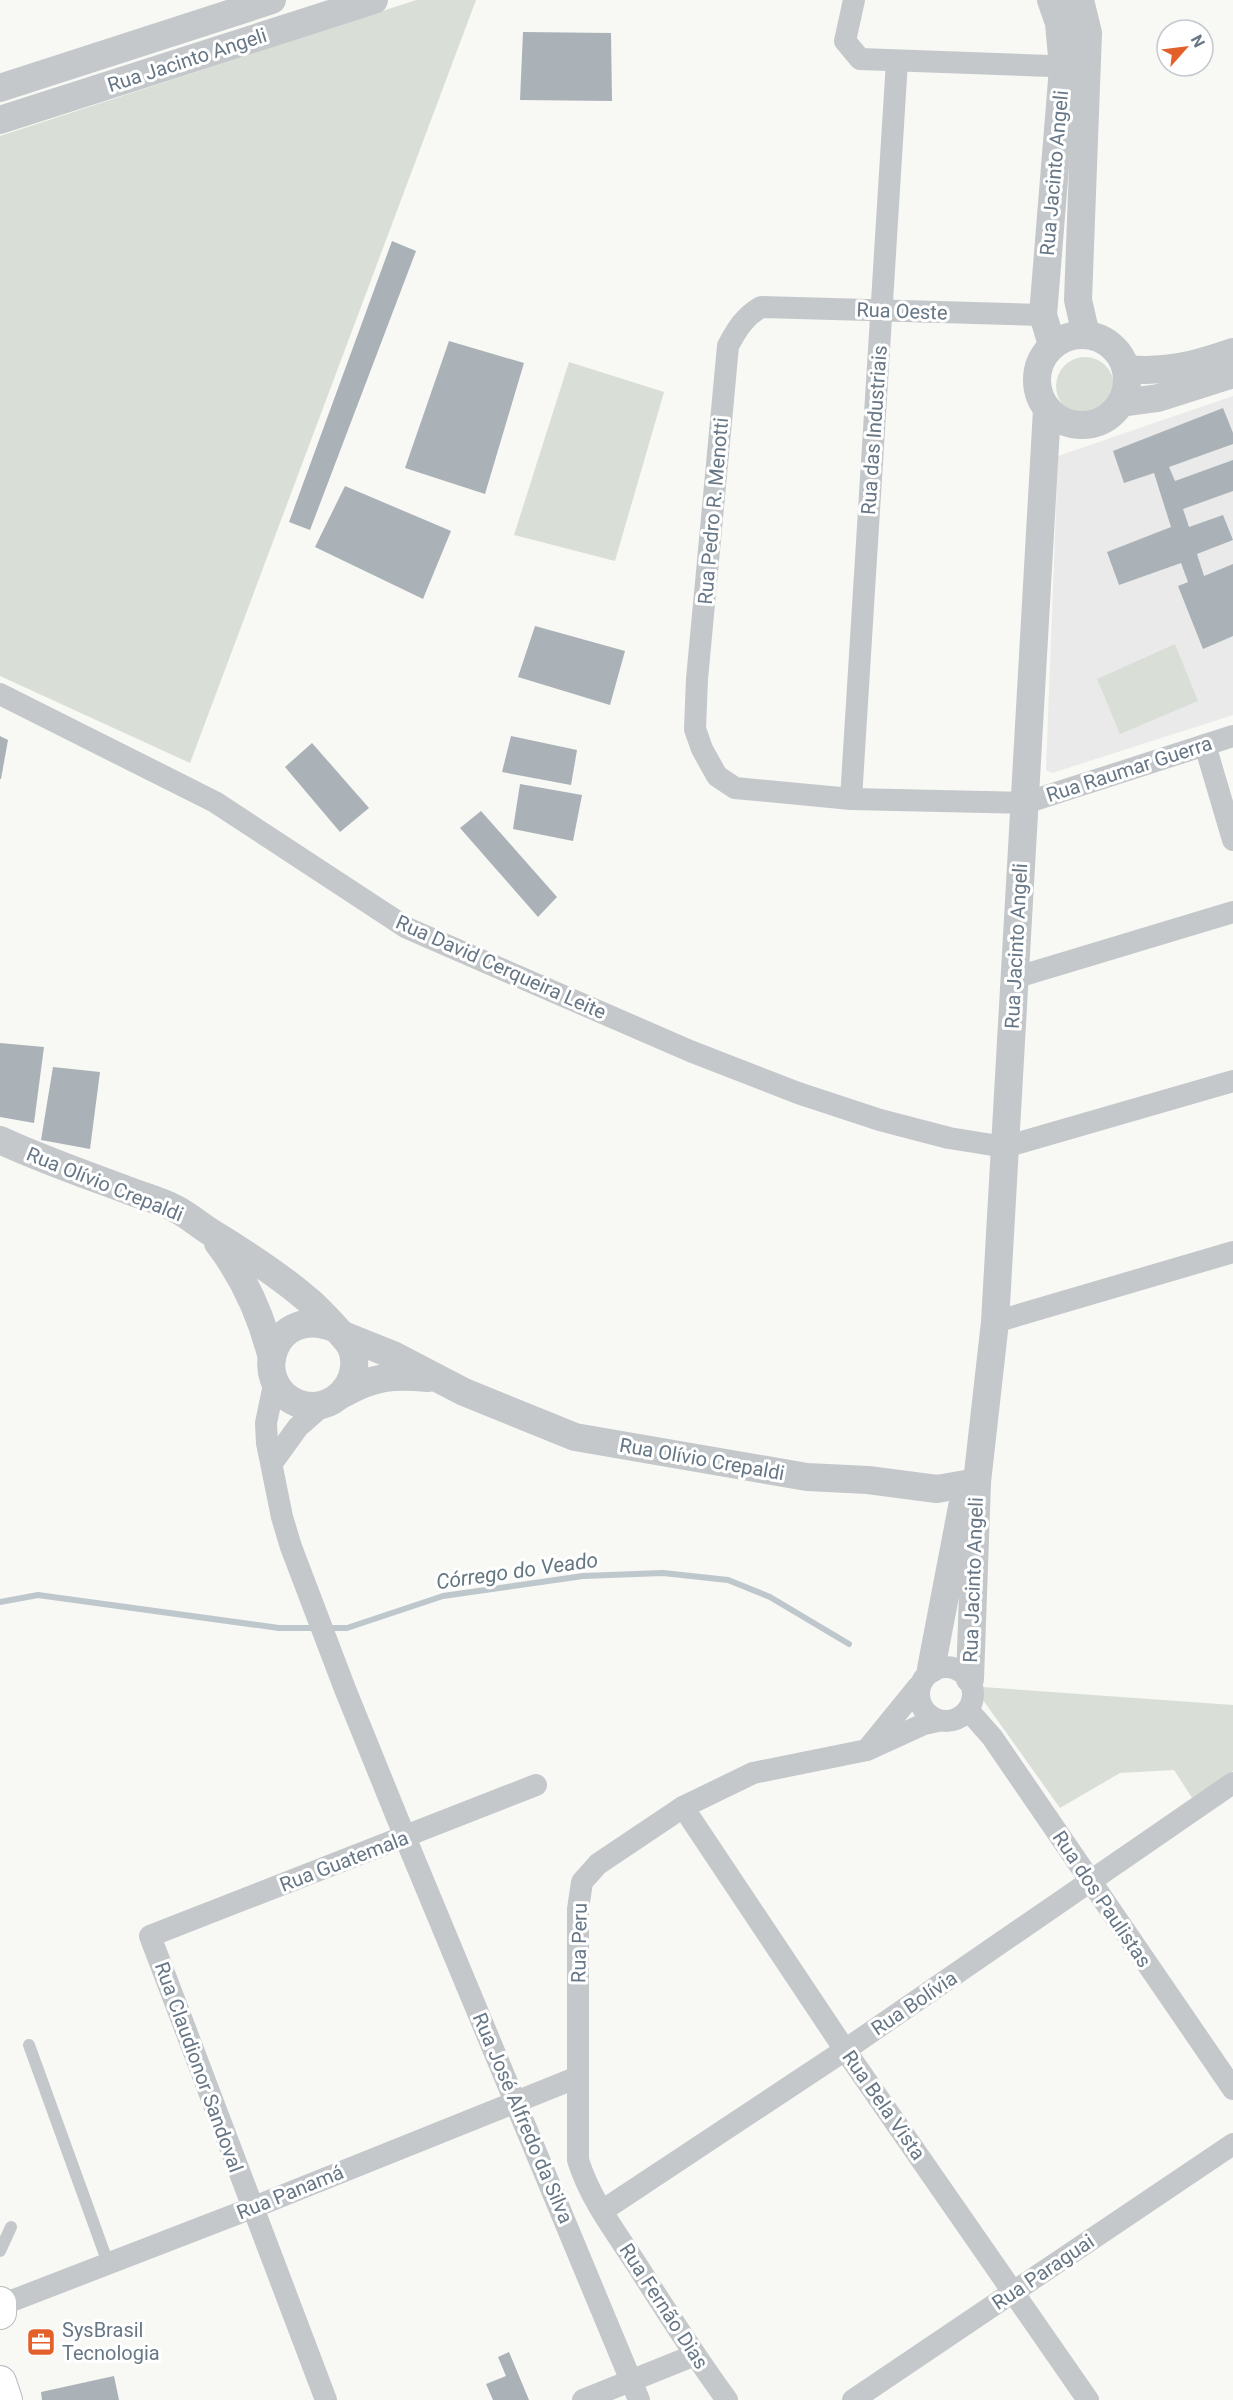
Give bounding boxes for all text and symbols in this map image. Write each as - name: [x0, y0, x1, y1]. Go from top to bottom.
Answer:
- north arrow: [1155, 18, 1215, 78]
- street label: Rua Jacinto Angeli: [104, 23, 270, 97]
- text: N: [1187, 32, 1209, 51]
- street label: Rua Jacinto Angeli: [1035, 89, 1073, 257]
- street label: Rua Oeste: [856, 297, 948, 325]
- street label: Rua das Industriais: [856, 344, 892, 516]
- street label: Rua Pedro R. Menotti: [693, 417, 733, 605]
- street label: Rua Raumar Guerra: [1043, 731, 1215, 807]
- street label: Rua Jacinto Angeli: [1000, 863, 1032, 1029]
- street label: Rua David Cerqueira Leite: [392, 910, 610, 1024]
- street label: Rua Olívio Crepaldi: [23, 1142, 187, 1226]
- street label: Rua Olívio Crepaldi: [618, 1433, 786, 1485]
- street label: Rua Jacinto Angeli: [958, 1497, 988, 1663]
- water label: Córrego do Veado: [434, 1548, 600, 1594]
- street label: Rua Guatemala: [276, 1825, 412, 1897]
- street label: Rua dos Paulistas: [1047, 1826, 1157, 1972]
- street label: Rua Peru: [566, 1903, 592, 1983]
- street label: Rua Claudionor Sandoval: [150, 1958, 248, 2176]
- street label: Rua Bolívia: [867, 1966, 961, 2040]
- street label: Rua José Alfredo da Silva: [468, 2009, 578, 2227]
- street label: Rua Bela Vista: [837, 2046, 931, 2164]
- street label: Rua Panamá: [233, 2160, 347, 2224]
- street label: Rua Paraguai: [987, 2229, 1099, 2315]
- street label: Rua Fernão Dias: [614, 2239, 714, 2373]
- place label: SysBrasil Tecnologia: [62, 2318, 160, 2365]
- office icon: SysBrasil Tecnologia: [25, 2326, 57, 2358]

